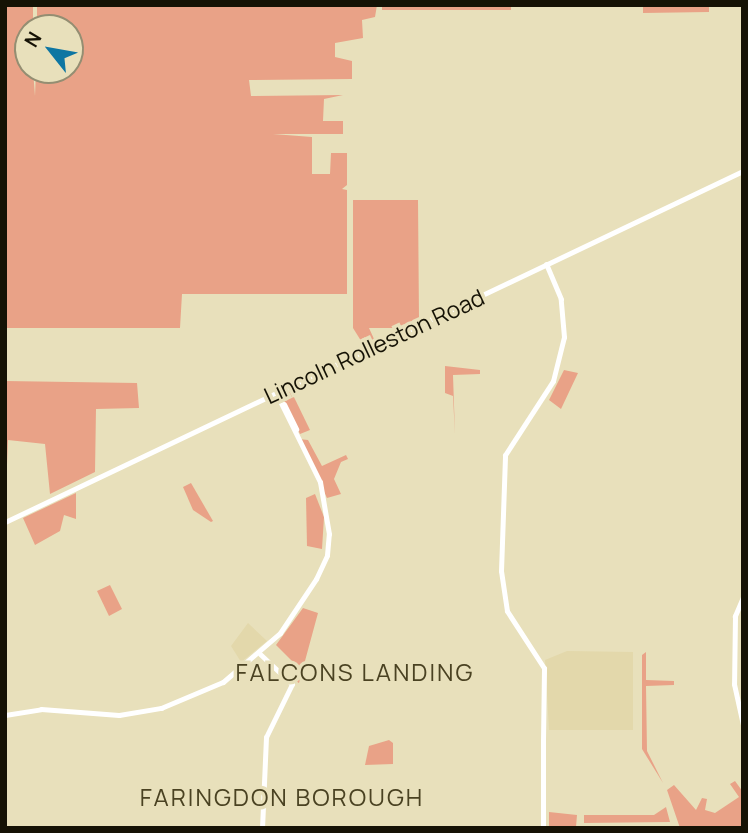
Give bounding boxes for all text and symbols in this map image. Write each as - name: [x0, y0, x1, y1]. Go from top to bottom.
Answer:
- north arrow: [14, 14, 84, 84]
- text: N: [18, 27, 47, 52]
- street label: Lincoln Rolleston Road: [259, 283, 489, 409]
- district label: FALCONS LANDING: [237, 658, 473, 686]
- district label: FARINGDON BOROUGH: [142, 783, 422, 811]

